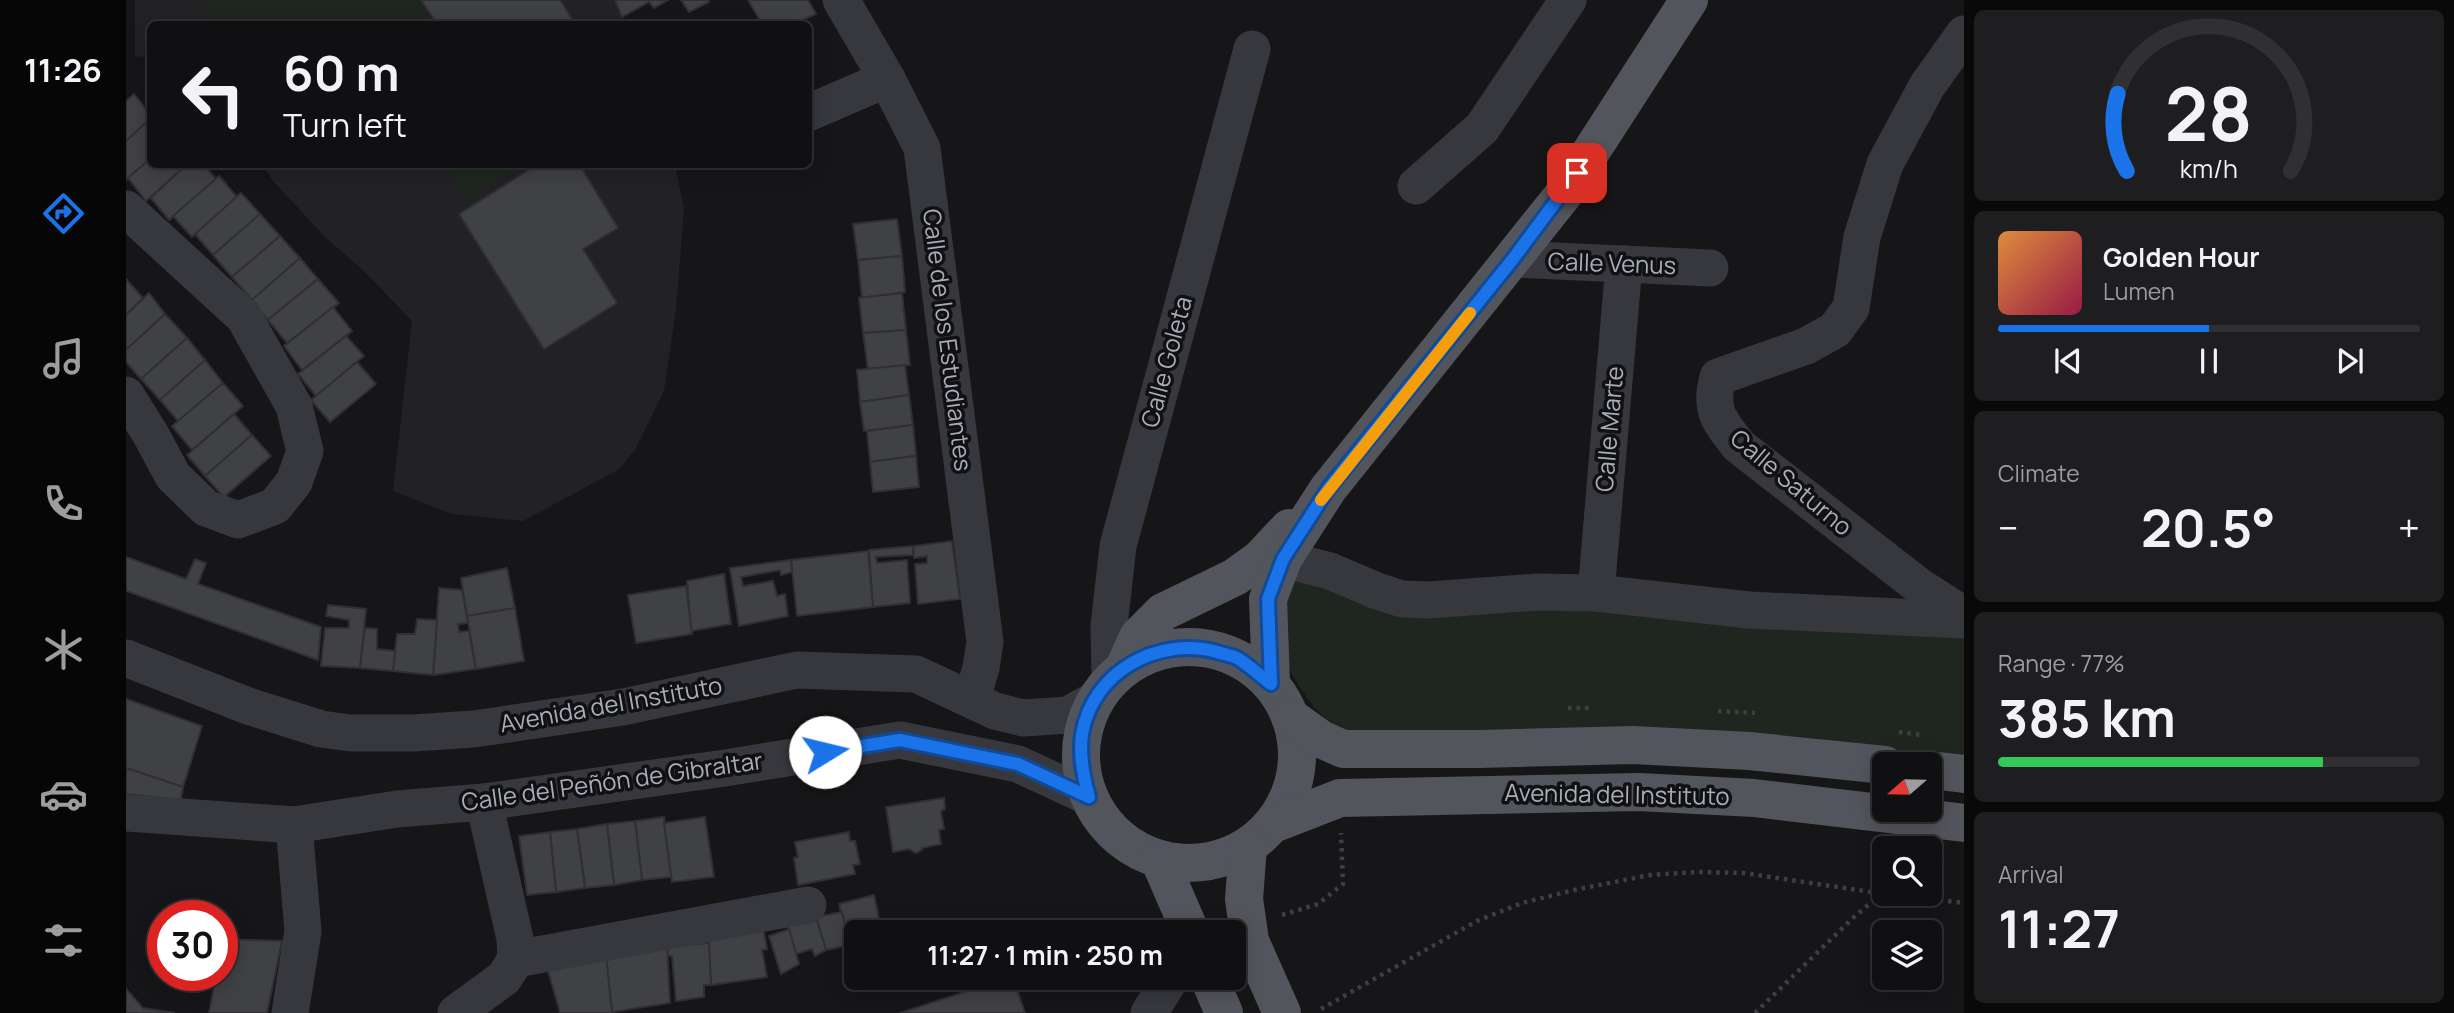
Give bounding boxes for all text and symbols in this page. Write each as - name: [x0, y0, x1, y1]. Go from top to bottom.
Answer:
- text: 60 m: [283, 39, 400, 106]
- text: 11:26: [24, 48, 102, 92]
- icon: left: [168, 49, 259, 140]
- text: 28: [2165, 64, 2253, 164]
- text: Turn left: [283, 103, 407, 147]
- pin: [1547, 143, 1607, 203]
- text: km/h: [2180, 151, 2238, 186]
- icon: arrive: [1558, 154, 1596, 192]
- icon: directions: [39, 189, 88, 238]
- street label: Calle de los Estudiantes: [916, 207, 981, 473]
- text: Golden Hour: [2103, 239, 2260, 275]
- street label: Calle Venus: [1547, 244, 1677, 281]
- text: Lumen: [2103, 275, 2175, 307]
- street label: Calle Goleta: [1132, 293, 1199, 431]
- icon: music: [39, 334, 88, 383]
- icon: previous: [2049, 342, 2087, 380]
- icon: pause: [2190, 342, 2228, 380]
- icon: next: [2331, 342, 2369, 380]
- street label: Calle Marte: [1587, 365, 1630, 493]
- street label: Calle Saturno: [1724, 421, 1860, 543]
- text: Climate: [1998, 457, 2080, 489]
- icon: phone: [39, 479, 88, 528]
- text: 20.5°: [2141, 492, 2276, 563]
- text: −: [1998, 501, 2019, 553]
- text: +: [2398, 501, 2420, 553]
- icon: climate: [39, 625, 88, 674]
- text: Range · 77%: [1998, 647, 2125, 679]
- street label: Avenida del Instituto: [497, 668, 725, 739]
- text: 385 km: [1998, 682, 2176, 753]
- position arrow: [788, 715, 862, 789]
- street label: Calle del Peñón de Gibraltar: [459, 743, 765, 818]
- north arrow: [1872, 752, 1942, 822]
- map controls: [1872, 752, 1942, 990]
- icon: car: [39, 770, 88, 819]
- street label: Avenida del Instituto: [1504, 775, 1730, 812]
- button: search: [1872, 836, 1942, 906]
- text: Arrival: [1998, 858, 2064, 890]
- text: 11:27: [1998, 893, 2120, 964]
- speed limit sign: 30: [147, 900, 238, 991]
- icon: filters: [39, 916, 88, 965]
- button: layers: [1872, 920, 1942, 990]
- text: 11:27 · 1 min · 250 m: [927, 937, 1163, 973]

